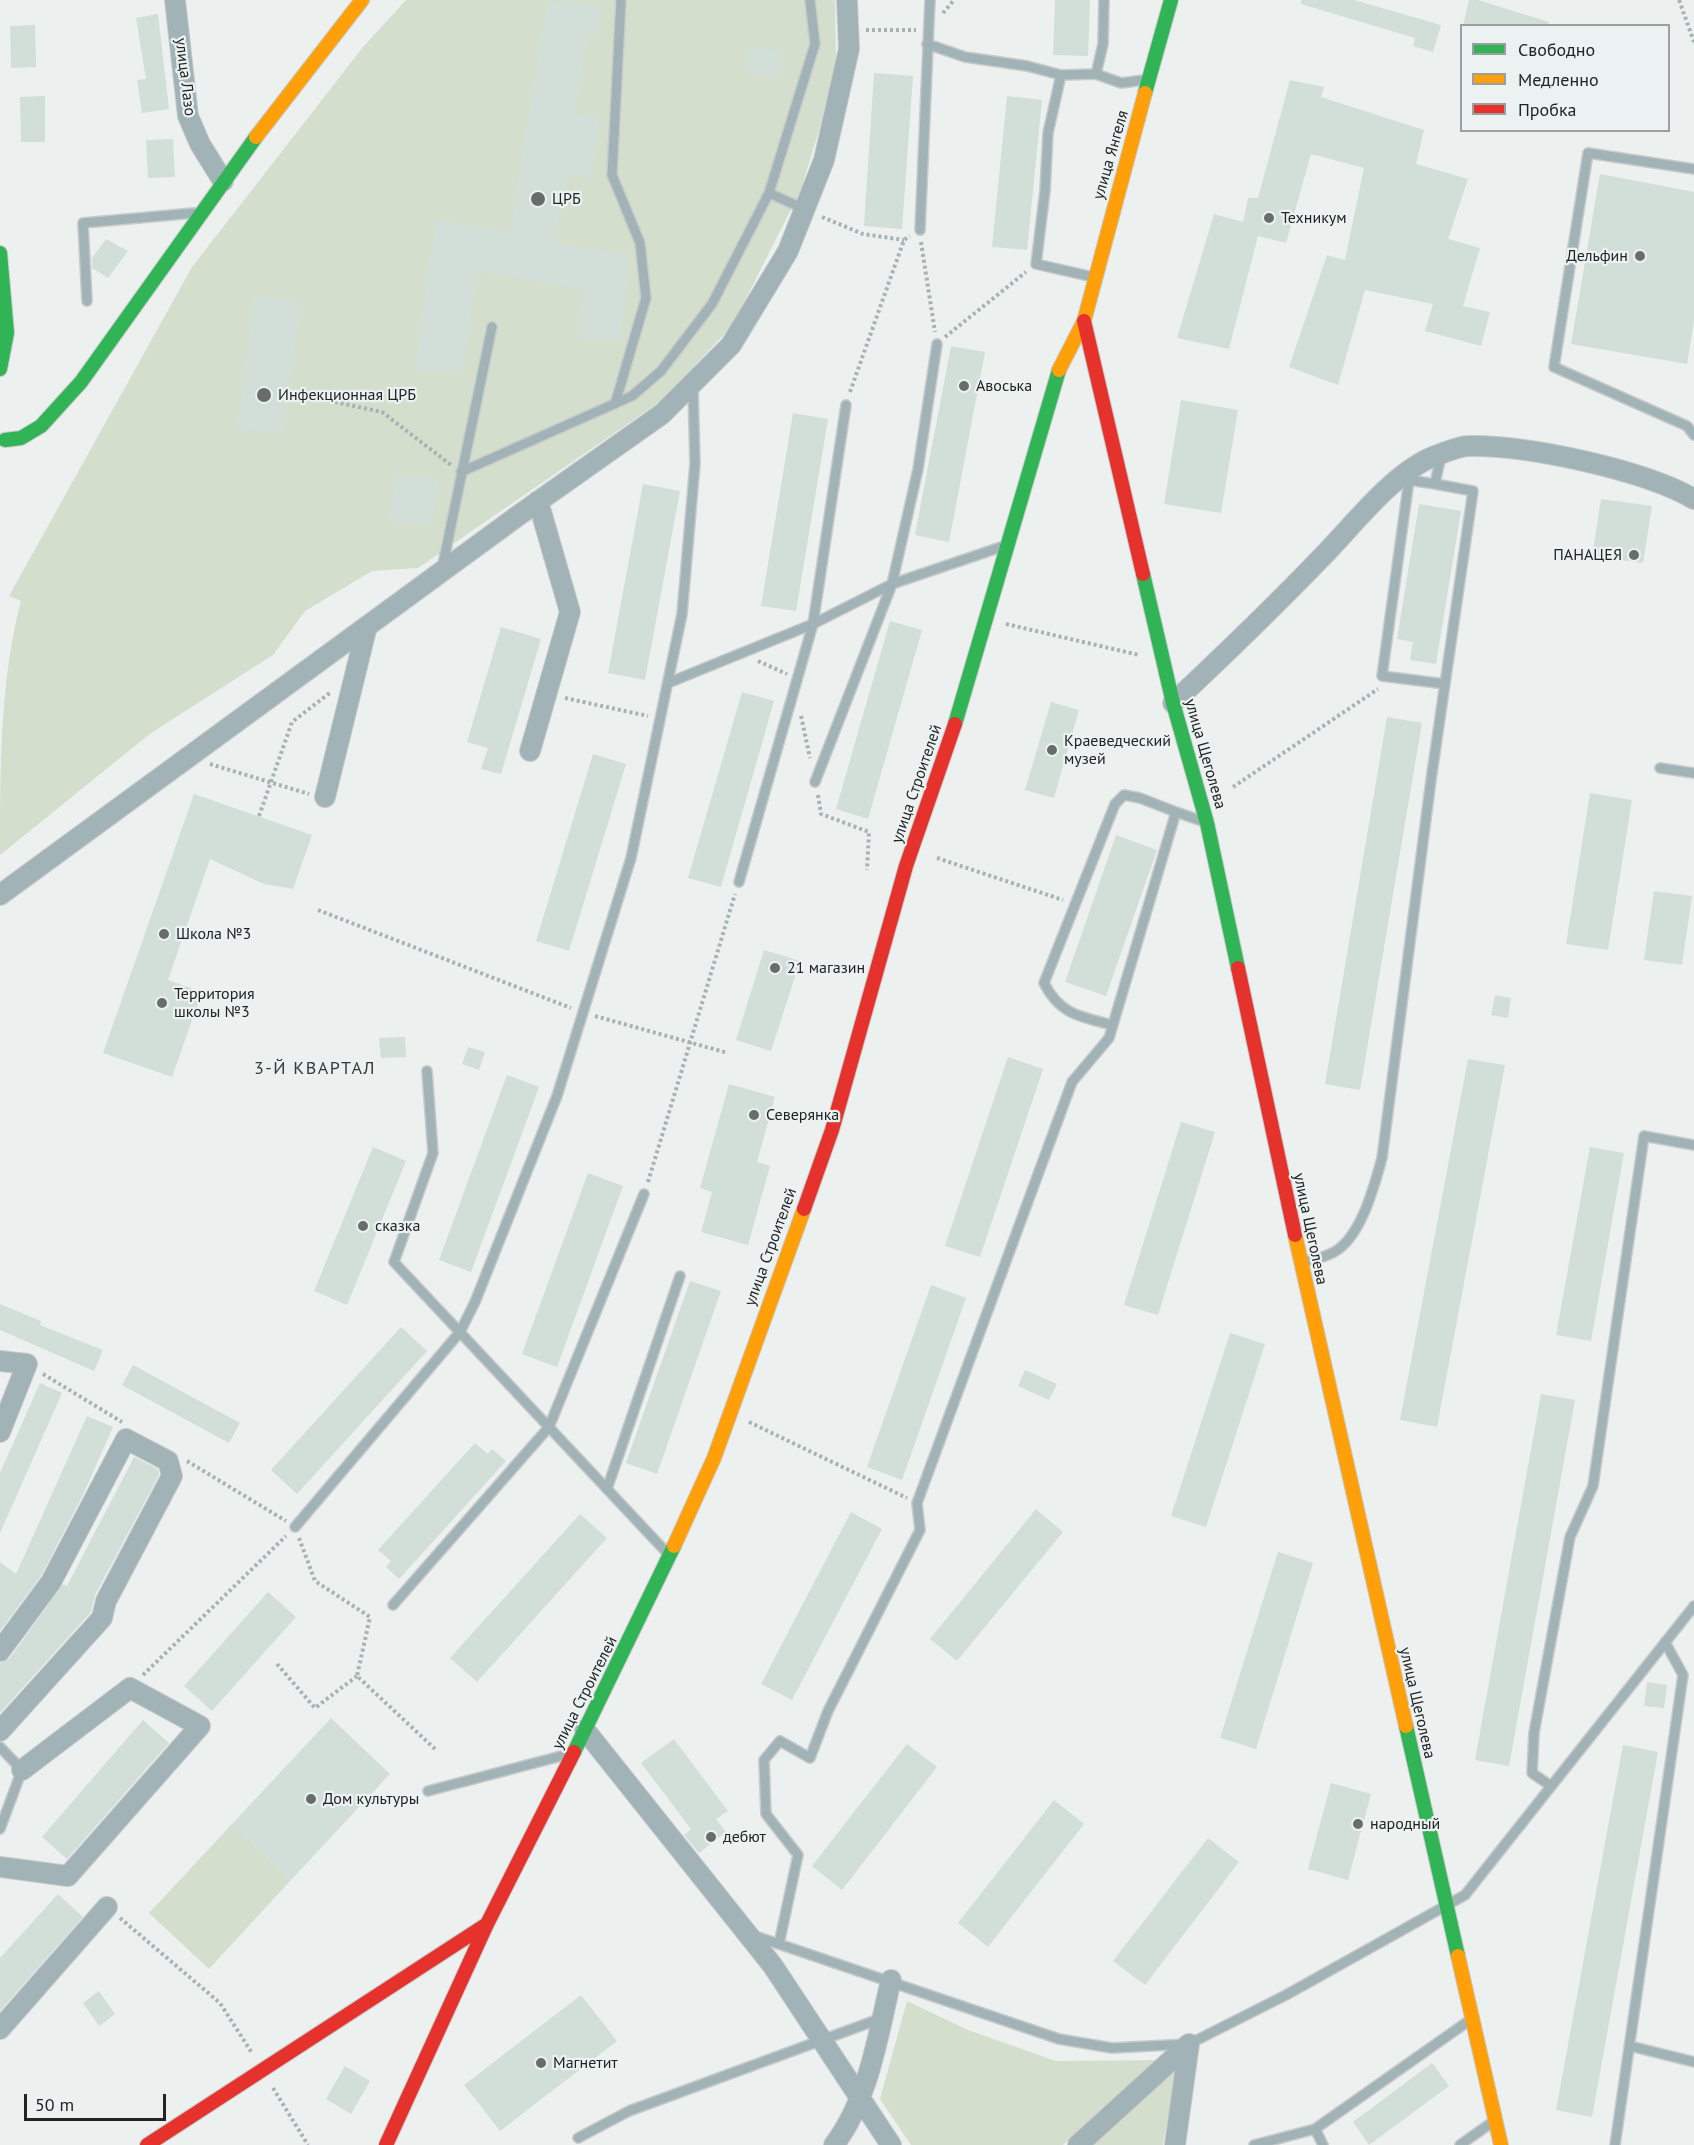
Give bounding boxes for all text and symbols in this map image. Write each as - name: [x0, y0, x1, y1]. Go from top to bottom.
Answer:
- legend: [1460, 24, 1670, 132]
- street label: улица Лазо: [171, 37, 199, 117]
- text: Свободно: [1518, 38, 1595, 61]
- text: Медленно: [1518, 68, 1599, 91]
- text: Пробка: [1518, 98, 1576, 121]
- street label: улица Янгеля: [1089, 108, 1133, 202]
- place label: ЦРБ: [552, 189, 581, 209]
- marker: ЦРБ: [529, 190, 547, 208]
- place label: Техникум: [1281, 208, 1347, 228]
- marker: Техникум: [1262, 211, 1276, 225]
- place label: Дельфин: [1566, 246, 1628, 266]
- marker: Дельфин: [1633, 249, 1647, 263]
- place label: Авоська: [976, 376, 1032, 396]
- marker: Авоська: [957, 379, 971, 393]
- place label: Инфекционная ЦРБ: [278, 385, 416, 405]
- marker: Инфекционная ЦРБ: [255, 386, 273, 404]
- place label: ПАНАЦЕЯ: [1553, 545, 1622, 565]
- marker: ПАНАЦЕЯ: [1627, 548, 1641, 562]
- street label: улица Щеголева: [1180, 697, 1230, 811]
- street label: улица Строителей: [888, 722, 946, 846]
- place label: Краеведческий музей: [1064, 731, 1171, 769]
- marker: Краеведческий музей: [1045, 743, 1059, 757]
- place label: Школа №3: [176, 924, 251, 944]
- marker: Школа №3: [157, 927, 171, 941]
- place label: 21 магазин: [787, 958, 865, 978]
- marker: 21 магазин: [768, 961, 782, 975]
- place label: Территория школы №3: [174, 984, 255, 1022]
- marker: Территория школы №3: [155, 996, 169, 1010]
- district label: 3-Й КВАРТАЛ: [254, 1058, 376, 1080]
- place label: Северянка: [766, 1105, 839, 1125]
- marker: Северянка: [747, 1108, 761, 1122]
- street label: улица Щеголева: [1289, 1171, 1331, 1287]
- street label: улица Строителей: [741, 1185, 801, 1309]
- place label: сказка: [375, 1216, 420, 1236]
- marker: сказка: [356, 1219, 370, 1233]
- street label: улица Строителей: [548, 1633, 622, 1753]
- street label: улица Щеголева: [1395, 1645, 1439, 1761]
- place label: Дом культуры: [323, 1789, 419, 1809]
- marker: Дом культуры: [304, 1792, 318, 1806]
- place label: народный: [1370, 1814, 1440, 1834]
- marker: народный: [1351, 1817, 1365, 1831]
- place label: дебют: [723, 1827, 766, 1847]
- marker: дебют: [704, 1830, 718, 1844]
- place label: Магнетит: [553, 2053, 618, 2073]
- marker: Магнетит: [534, 2056, 548, 2070]
- scale bar: [27, 2082, 170, 2120]
- text: 50 m: [35, 2093, 74, 2116]

